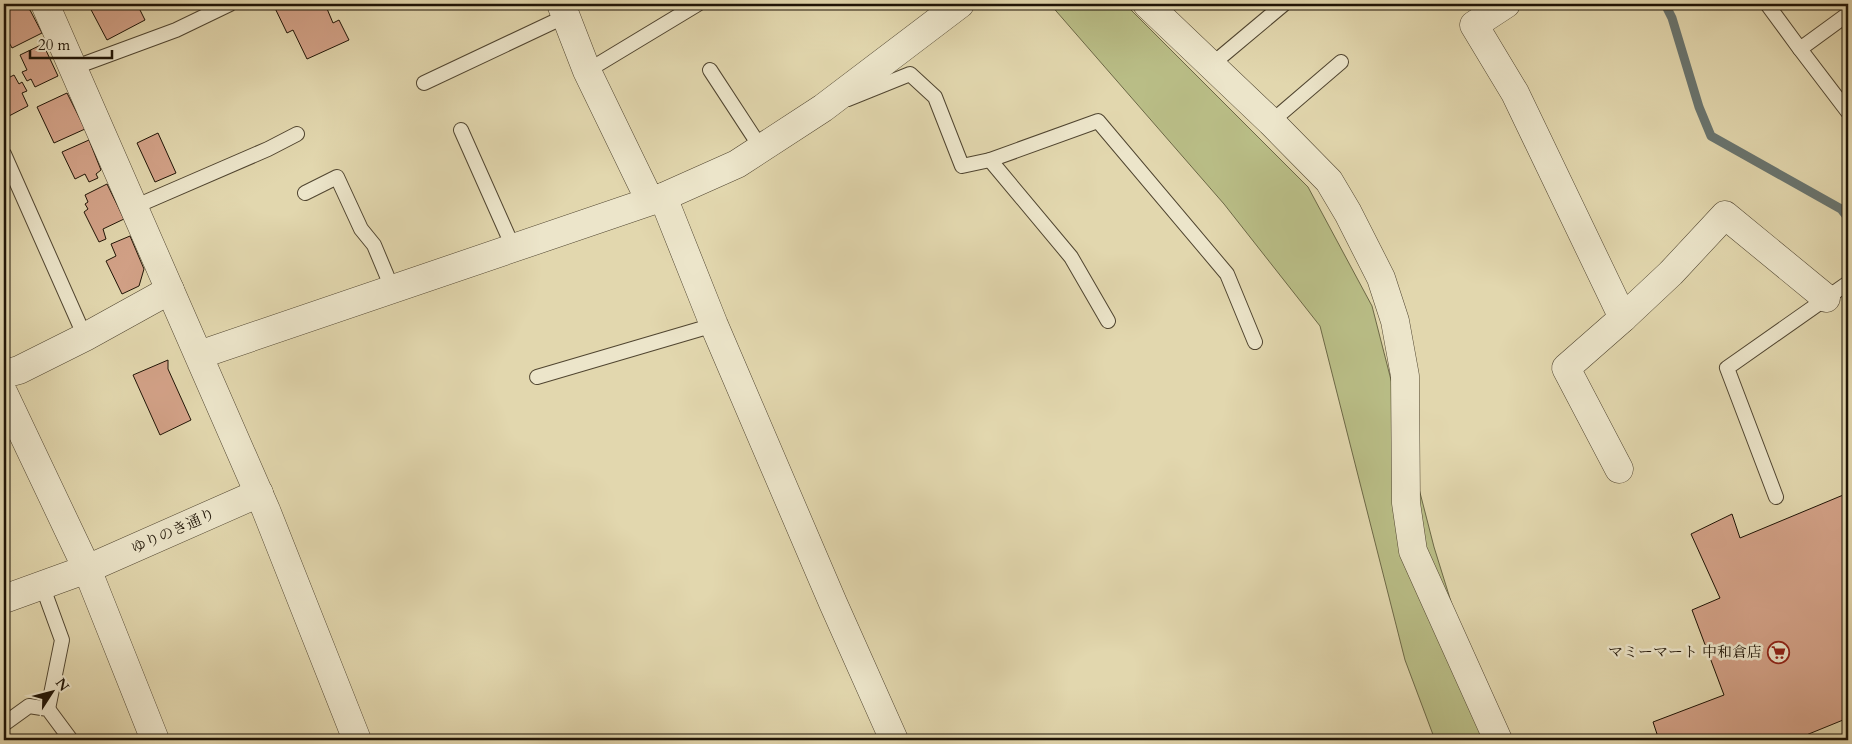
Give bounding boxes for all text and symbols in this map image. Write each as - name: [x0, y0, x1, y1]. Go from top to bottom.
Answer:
- scale bar: [30, 28, 112, 60]
- text: 20 m: [38, 35, 70, 55]
- street label: ゆりのき通り: [128, 504, 218, 558]
- supermarket icon: マミーマート 中和倉店: [1766, 640, 1790, 664]
- place label: マミーマート 中和倉店: [1608, 642, 1762, 662]
- north arrow: [28, 666, 78, 716]
- text: N: [51, 674, 73, 695]

